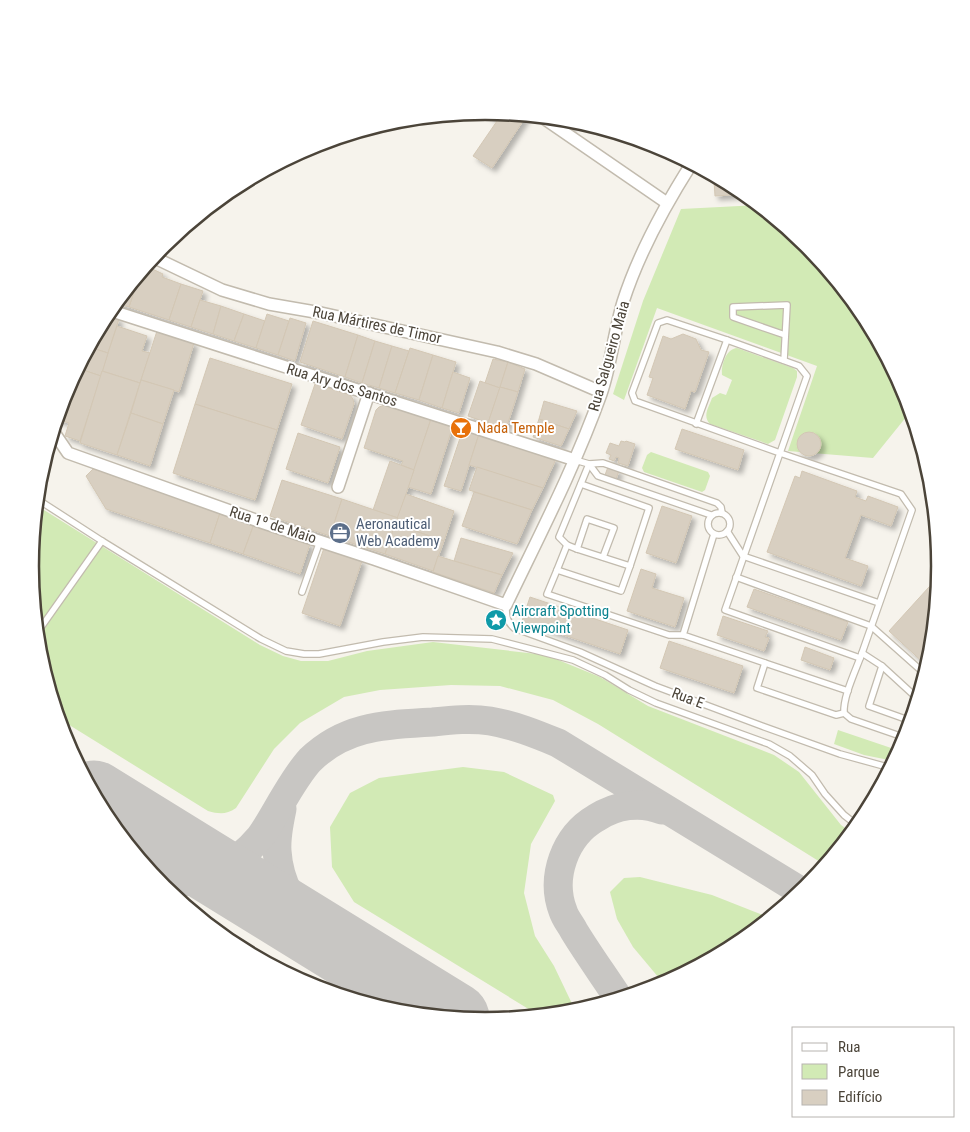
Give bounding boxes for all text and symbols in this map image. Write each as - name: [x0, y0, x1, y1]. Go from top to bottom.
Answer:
- street label: Rua Salgueiro Maia: [585, 299, 633, 413]
- street label: Rua Mártires de Timor: [311, 303, 443, 348]
- street label: Rua Ary dos Santos: [284, 360, 400, 410]
- bar icon: Nada Temple: [449, 416, 473, 440]
- place label: Nada Temple: [477, 419, 555, 437]
- street label: Rua 1º de Maio: [227, 503, 319, 547]
- place label: Aeronautical Web Academy: [356, 515, 440, 550]
- office icon: Aeronautical Web Academy: [328, 521, 352, 545]
- place label: Aircraft Spotting Viewpoint: [512, 602, 609, 637]
- place icon: Aircraft Spotting Viewpoint: [484, 608, 508, 632]
- street label: Rua E: [669, 684, 707, 712]
- legend: [792, 1027, 955, 1117]
- text: Rua: [838, 1038, 860, 1056]
- text: Parque: [838, 1063, 880, 1081]
- text: Edifício: [838, 1088, 882, 1106]

